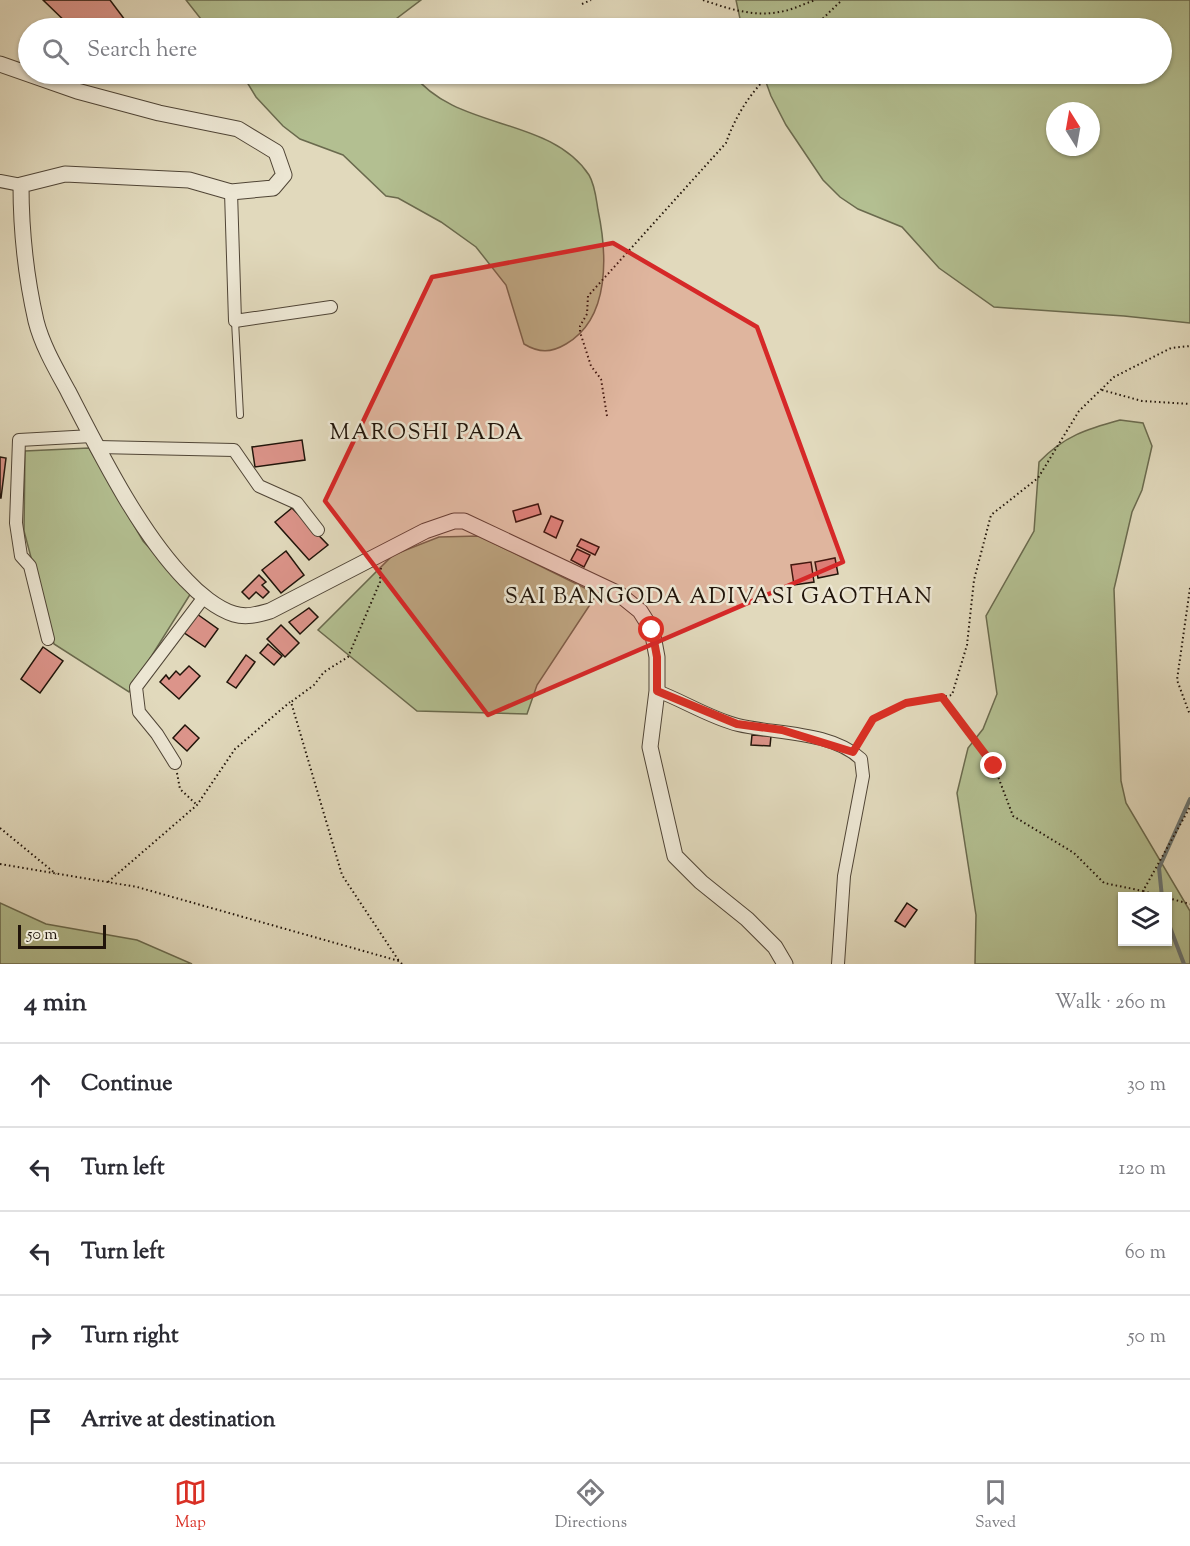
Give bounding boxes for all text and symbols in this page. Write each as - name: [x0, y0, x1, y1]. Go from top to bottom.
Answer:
- search box: [18, 18, 1172, 84]
- icon: search: [39, 35, 72, 68]
- text: Search here: [87, 35, 197, 67]
- north arrow: [1046, 102, 1100, 156]
- district label: MAROSHI PADA: [330, 418, 524, 450]
- district label: SAI BANGODA ADIVASI GAOTHAN: [505, 582, 933, 614]
- route start: [638, 616, 664, 642]
- route end: [980, 752, 1006, 778]
- map controls: [1118, 892, 1172, 946]
- button: layers: [1118, 892, 1172, 946]
- scale bar: [18, 922, 106, 950]
- text: 50 m: [27, 924, 58, 947]
- text: 4 min: [24, 985, 87, 1022]
- text: Walk · 260 m: [1055, 989, 1166, 1018]
- icon: ahead: [24, 1069, 57, 1102]
- text: Continue: [81, 1069, 172, 1101]
- text: 30 m: [1127, 1071, 1166, 1100]
- icon: left: [24, 1153, 57, 1186]
- text: Turn left: [81, 1153, 164, 1185]
- text: 120 m: [1118, 1155, 1166, 1184]
- icon: left: [24, 1237, 57, 1270]
- text: Turn left: [81, 1237, 164, 1269]
- text: 60 m: [1125, 1239, 1166, 1268]
- icon: right: [24, 1321, 57, 1354]
- text: Turn right: [81, 1321, 178, 1353]
- text: 50 m: [1128, 1323, 1166, 1352]
- icon: arrive: [24, 1405, 57, 1438]
- text: Arrive at destination: [81, 1405, 276, 1437]
- tab: Map: [174, 1476, 207, 1535]
- tab: Directions: [555, 1476, 627, 1535]
- tab: Saved: [975, 1476, 1016, 1535]

